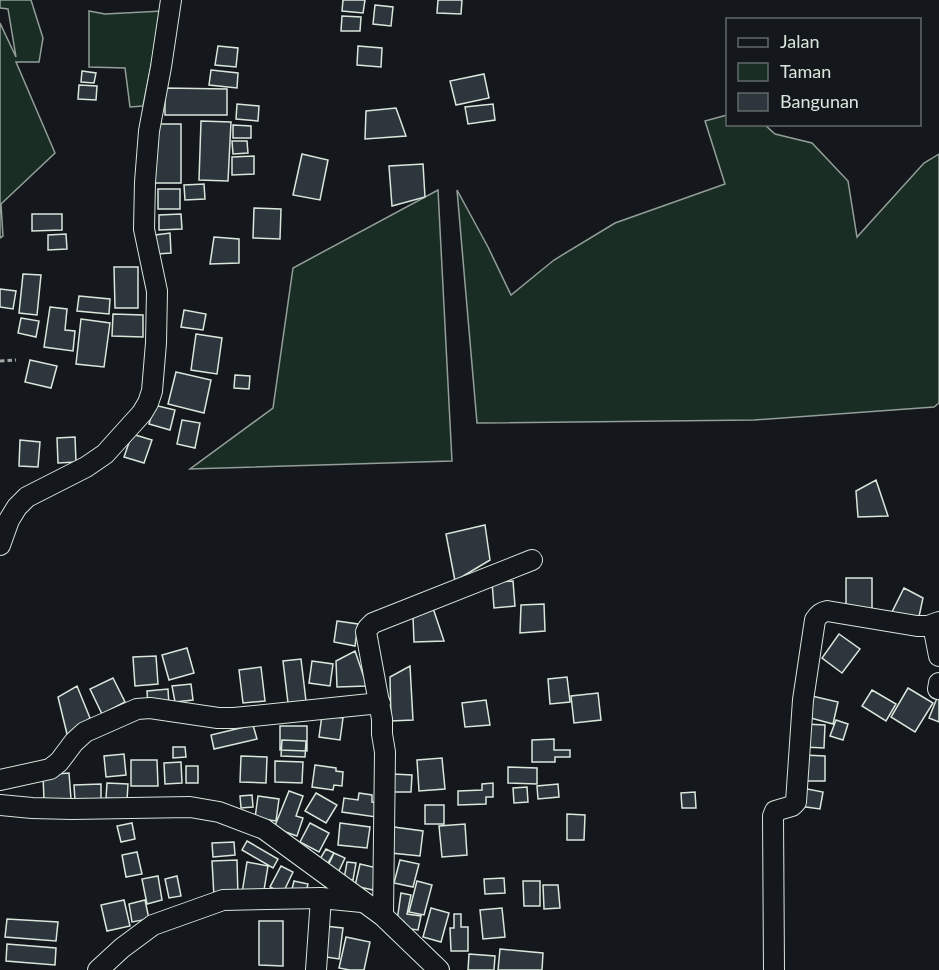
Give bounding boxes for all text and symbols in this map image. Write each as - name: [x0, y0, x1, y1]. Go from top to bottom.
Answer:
- legend: [726, 18, 921, 126]
- text: Jalan: [780, 30, 819, 52]
- text: Taman: [780, 60, 831, 82]
- text: Bangunan: [780, 90, 859, 112]

